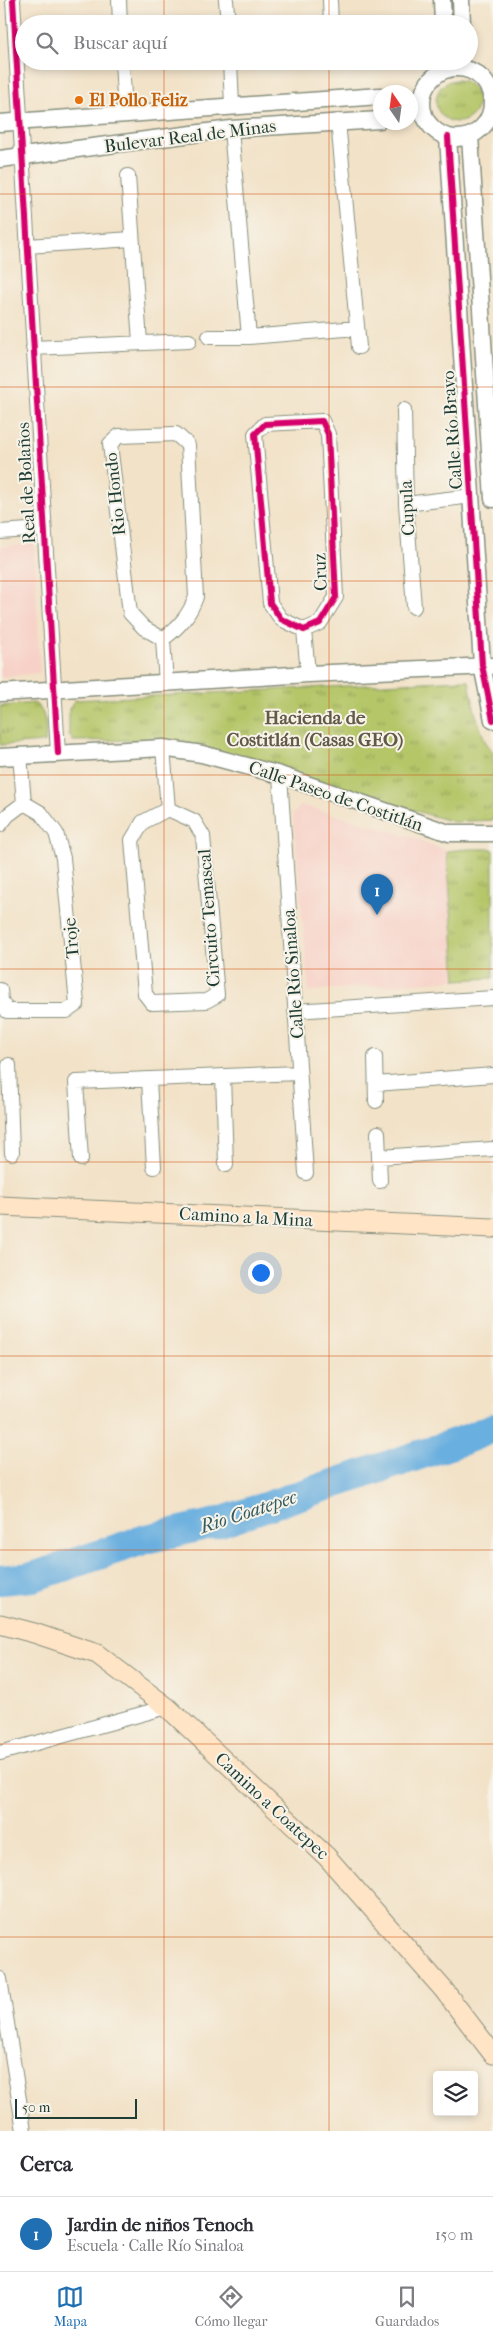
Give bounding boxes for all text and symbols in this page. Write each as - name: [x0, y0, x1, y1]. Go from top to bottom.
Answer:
- search box: [15, 15, 478, 70]
- icon: search: [33, 29, 61, 57]
- text: Buscar aquí: [73, 32, 167, 54]
- north arrow: [373, 85, 418, 130]
- place label: El Pollo Feliz: [89, 90, 188, 111]
- marker: El Pollo Feliz: [73, 94, 85, 106]
- street label: Bulevar Real de Minas: [103, 116, 277, 157]
- street label: Calle Río Bravo: [438, 370, 467, 490]
- street label: Real de Bolaños: [13, 421, 40, 544]
- street label: Rio Hondo: [101, 451, 130, 537]
- street label: Cupula: [396, 479, 419, 536]
- street label: Cruz: [309, 553, 332, 591]
- district label: Hacienda de Costitlán (Casas GEO): [227, 707, 403, 751]
- street label: Calle Paseo de Costitlán: [246, 757, 426, 836]
- street label: Circuito Temascal: [194, 848, 225, 988]
- pin: 1: [361, 874, 393, 915]
- street label: Calle Río Sinaloa: [278, 908, 309, 1039]
- street label: Troje: [59, 917, 84, 959]
- street label: Camino a la Mina: [179, 1204, 314, 1232]
- your location: [248, 1260, 274, 1286]
- water label: Rio Coatepec: [195, 1486, 300, 1539]
- street label: Camino a Coatepec: [210, 1748, 333, 1864]
- map controls: [433, 2071, 478, 2116]
- button: layers: [433, 2071, 478, 2116]
- scale bar: [15, 2096, 138, 2119]
- text: 50 m: [22, 2099, 50, 2116]
- text: Cerca: [20, 2152, 72, 2176]
- text: Jardin de niños Tenoch: [67, 2214, 254, 2236]
- text: 1: [33, 2225, 39, 2244]
- text: 150 m: [435, 2225, 473, 2244]
- text: Escuela · Calle Río Sinaloa: [67, 2236, 244, 2255]
- tab: Mapa: [54, 2283, 87, 2330]
- tab: Cómo llegar: [195, 2283, 267, 2330]
- tab: Guardados: [375, 2283, 439, 2330]

